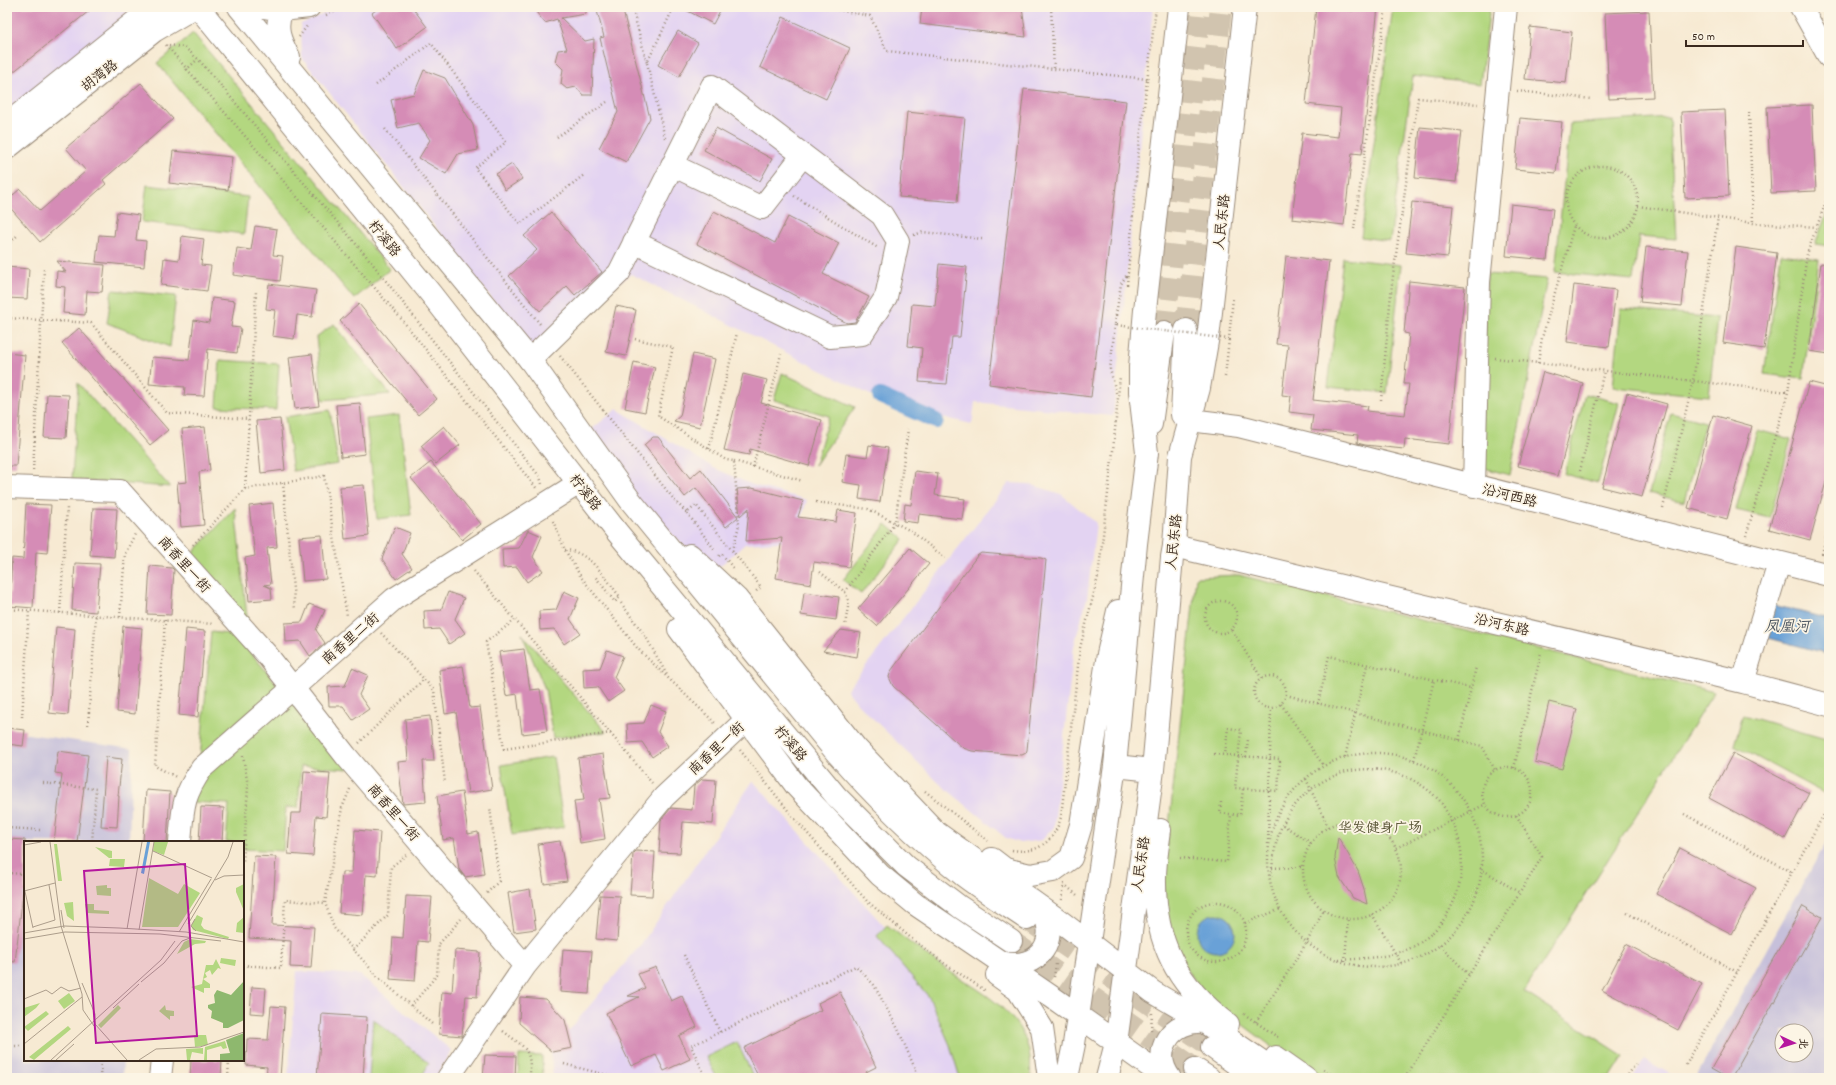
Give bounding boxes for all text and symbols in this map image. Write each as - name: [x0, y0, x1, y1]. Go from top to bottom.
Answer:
- scale bar: [1686, 22, 1803, 48]
- text: 50 m: [1692, 29, 1715, 46]
- street label: 胡湾路: [78, 56, 123, 97]
- street label: 人民东路: [1210, 193, 1236, 251]
- street label: 柠溪路: [362, 217, 404, 262]
- street label: 柠溪路: [564, 471, 605, 516]
- street label: 沿河西路: [1480, 480, 1539, 513]
- street label: 人民东路: [1162, 513, 1188, 571]
- street label: 南香里一街: [153, 533, 214, 598]
- street label: 南香里二街: [318, 609, 384, 670]
- street label: 沿河东路: [1472, 610, 1531, 642]
- water label: 凤凰河: [1764, 617, 1812, 639]
- street label: 南香里一街: [685, 718, 750, 781]
- street label: 柠溪路: [768, 722, 811, 767]
- street label: 南香里一街: [362, 780, 423, 846]
- park label: 华发健身广场: [1338, 819, 1422, 839]
- street label: 人民东路: [1128, 835, 1156, 893]
- inset map: [24, 841, 244, 1061]
- north arrow: [1774, 1023, 1814, 1063]
- text: 北: [1794, 1038, 1810, 1050]

